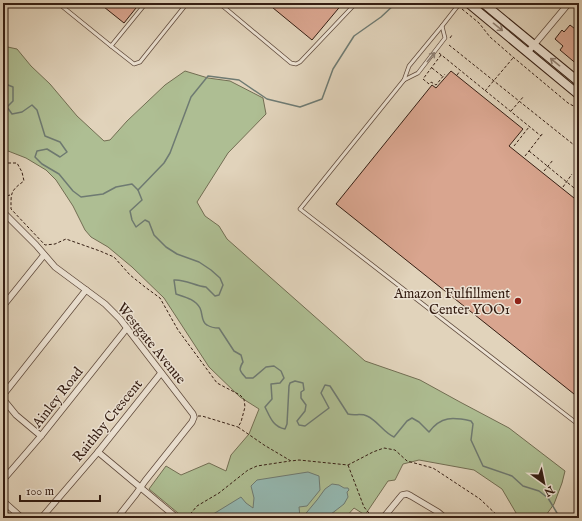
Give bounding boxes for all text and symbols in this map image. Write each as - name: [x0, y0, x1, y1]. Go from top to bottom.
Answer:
- one-way arrow: [492, 23, 503, 32]
- one-way arrow: [426, 51, 435, 62]
- one-way arrow: [549, 58, 560, 66]
- place label: Amazon Fulfillment Center YOO1: [393, 285, 510, 319]
- marker: Amazon Fulfillment Center YOO1: [513, 296, 523, 306]
- street label: Westgate Avenue: [113, 299, 190, 388]
- street label: Ainley Road: [28, 363, 88, 432]
- street label: Raithby Crescent: [69, 376, 147, 466]
- north arrow: [524, 463, 564, 503]
- scale bar: [20, 477, 100, 503]
- text: N: [541, 482, 558, 499]
- text: 100 m: [26, 484, 54, 499]

